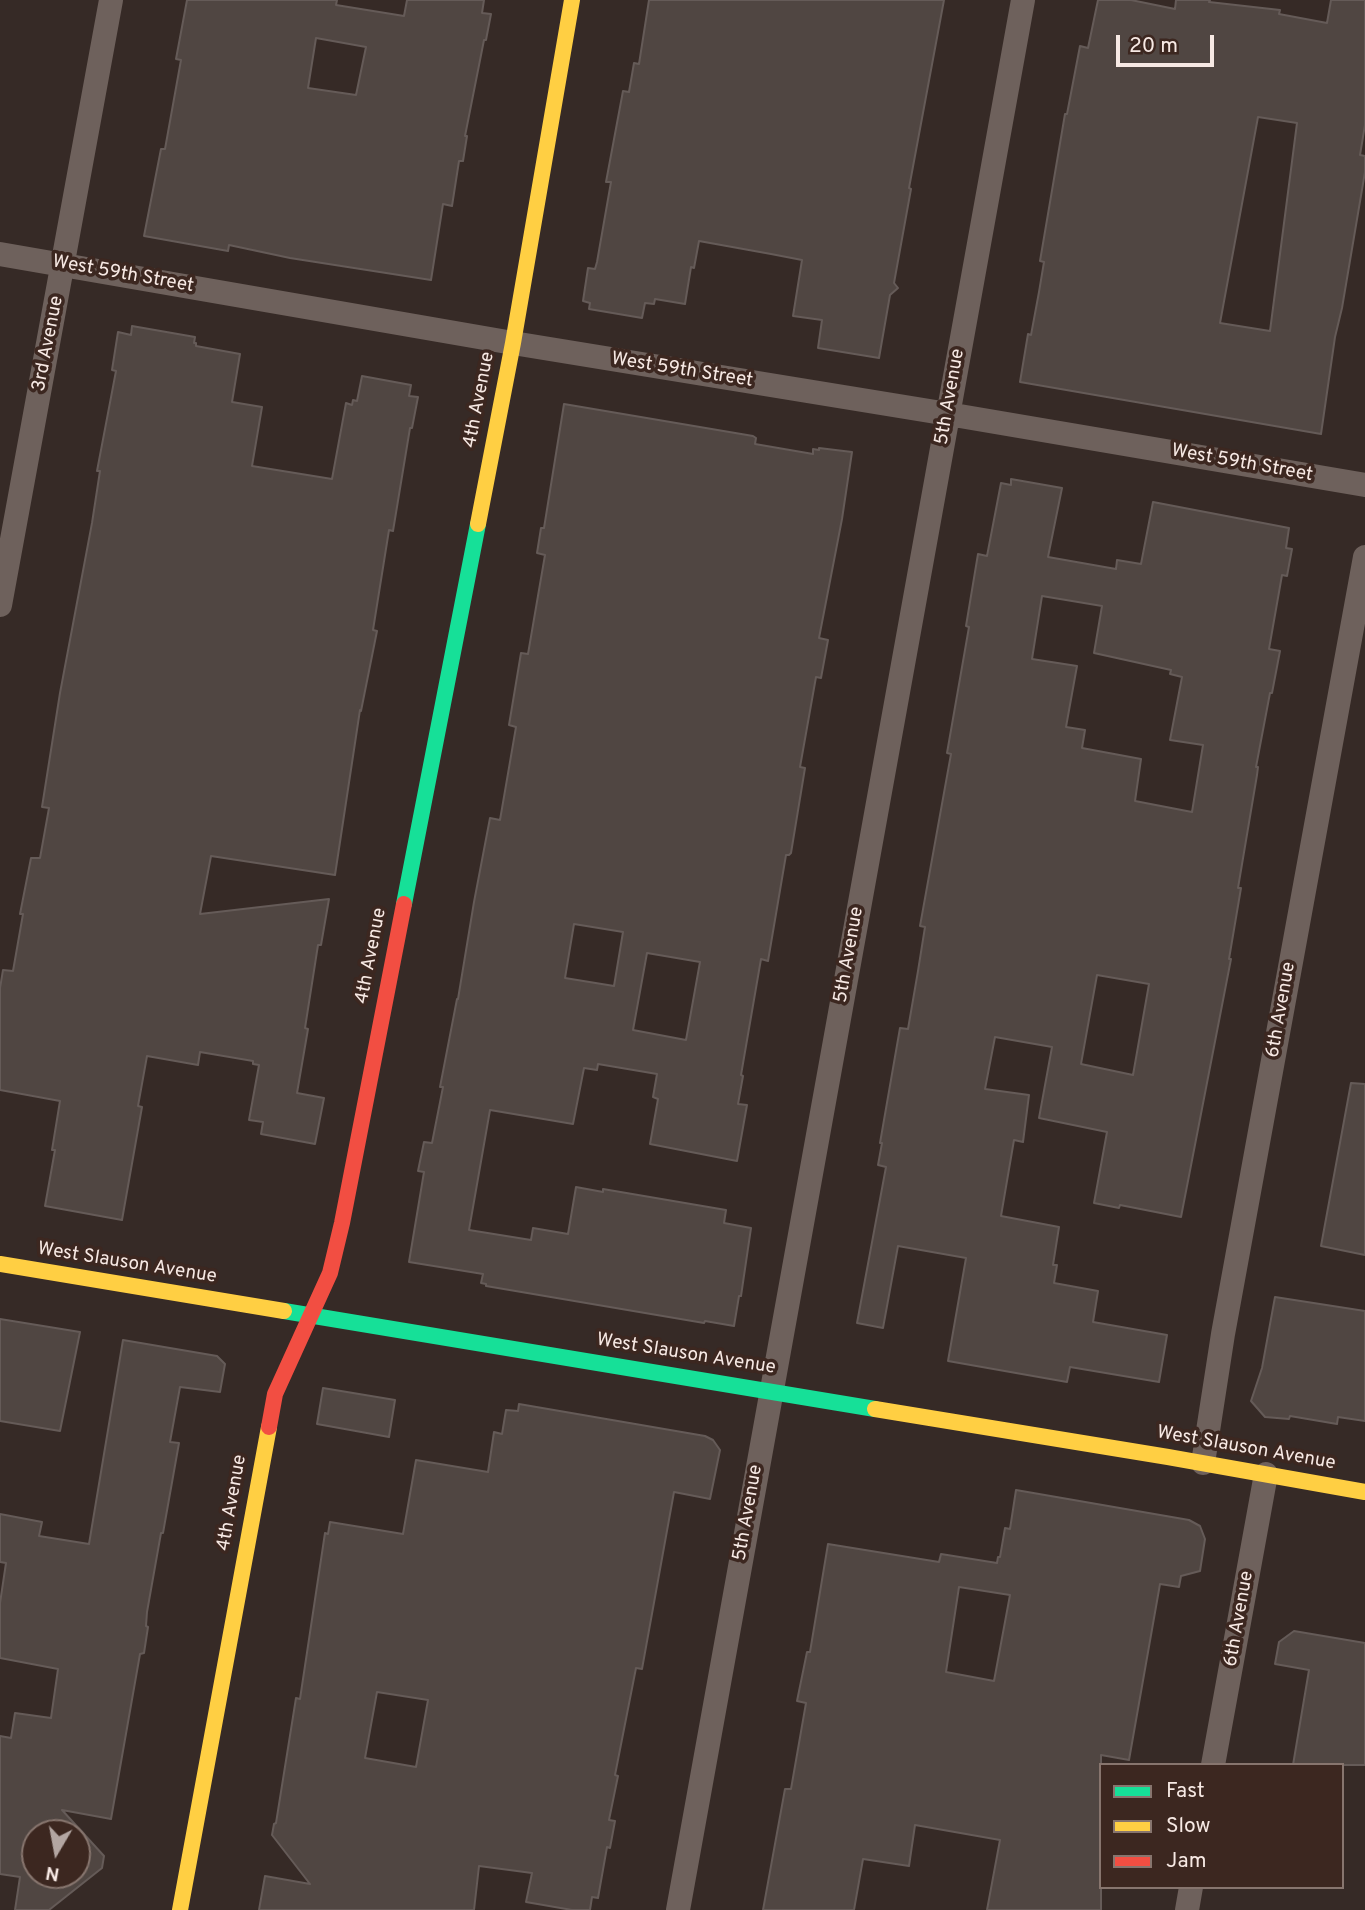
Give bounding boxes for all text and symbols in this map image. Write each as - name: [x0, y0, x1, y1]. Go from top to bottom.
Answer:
- scale bar: [1120, 21, 1218, 65]
- text: 20 m: [1129, 33, 1178, 60]
- street label: West 59th Street: [51, 251, 195, 299]
- street label: 3rd Avenue: [29, 294, 69, 394]
- street label: 5th Avenue: [931, 347, 971, 447]
- street label: West 59th Street: [609, 349, 755, 393]
- street label: 4th Avenue: [460, 350, 500, 450]
- street label: West 59th Street: [1170, 440, 1314, 488]
- street label: 5th Avenue: [830, 905, 870, 1005]
- street label: 4th Avenue: [352, 906, 392, 1006]
- street label: 6th Avenue: [1262, 960, 1302, 1060]
- street label: West Slauson Avenue: [36, 1239, 218, 1289]
- street label: West Slauson Avenue: [595, 1330, 777, 1380]
- street label: West Slauson Avenue: [1155, 1422, 1337, 1476]
- street label: 4th Avenue: [213, 1453, 253, 1553]
- street label: 5th Avenue: [729, 1463, 769, 1563]
- street label: 6th Avenue: [1220, 1569, 1260, 1669]
- legend: [1099, 1763, 1344, 1889]
- text: Fast: [1166, 1778, 1205, 1805]
- text: Slow: [1166, 1813, 1211, 1840]
- north arrow: [21, 1819, 91, 1889]
- text: Jam: [1166, 1848, 1207, 1875]
- text: N: [44, 1860, 62, 1886]

